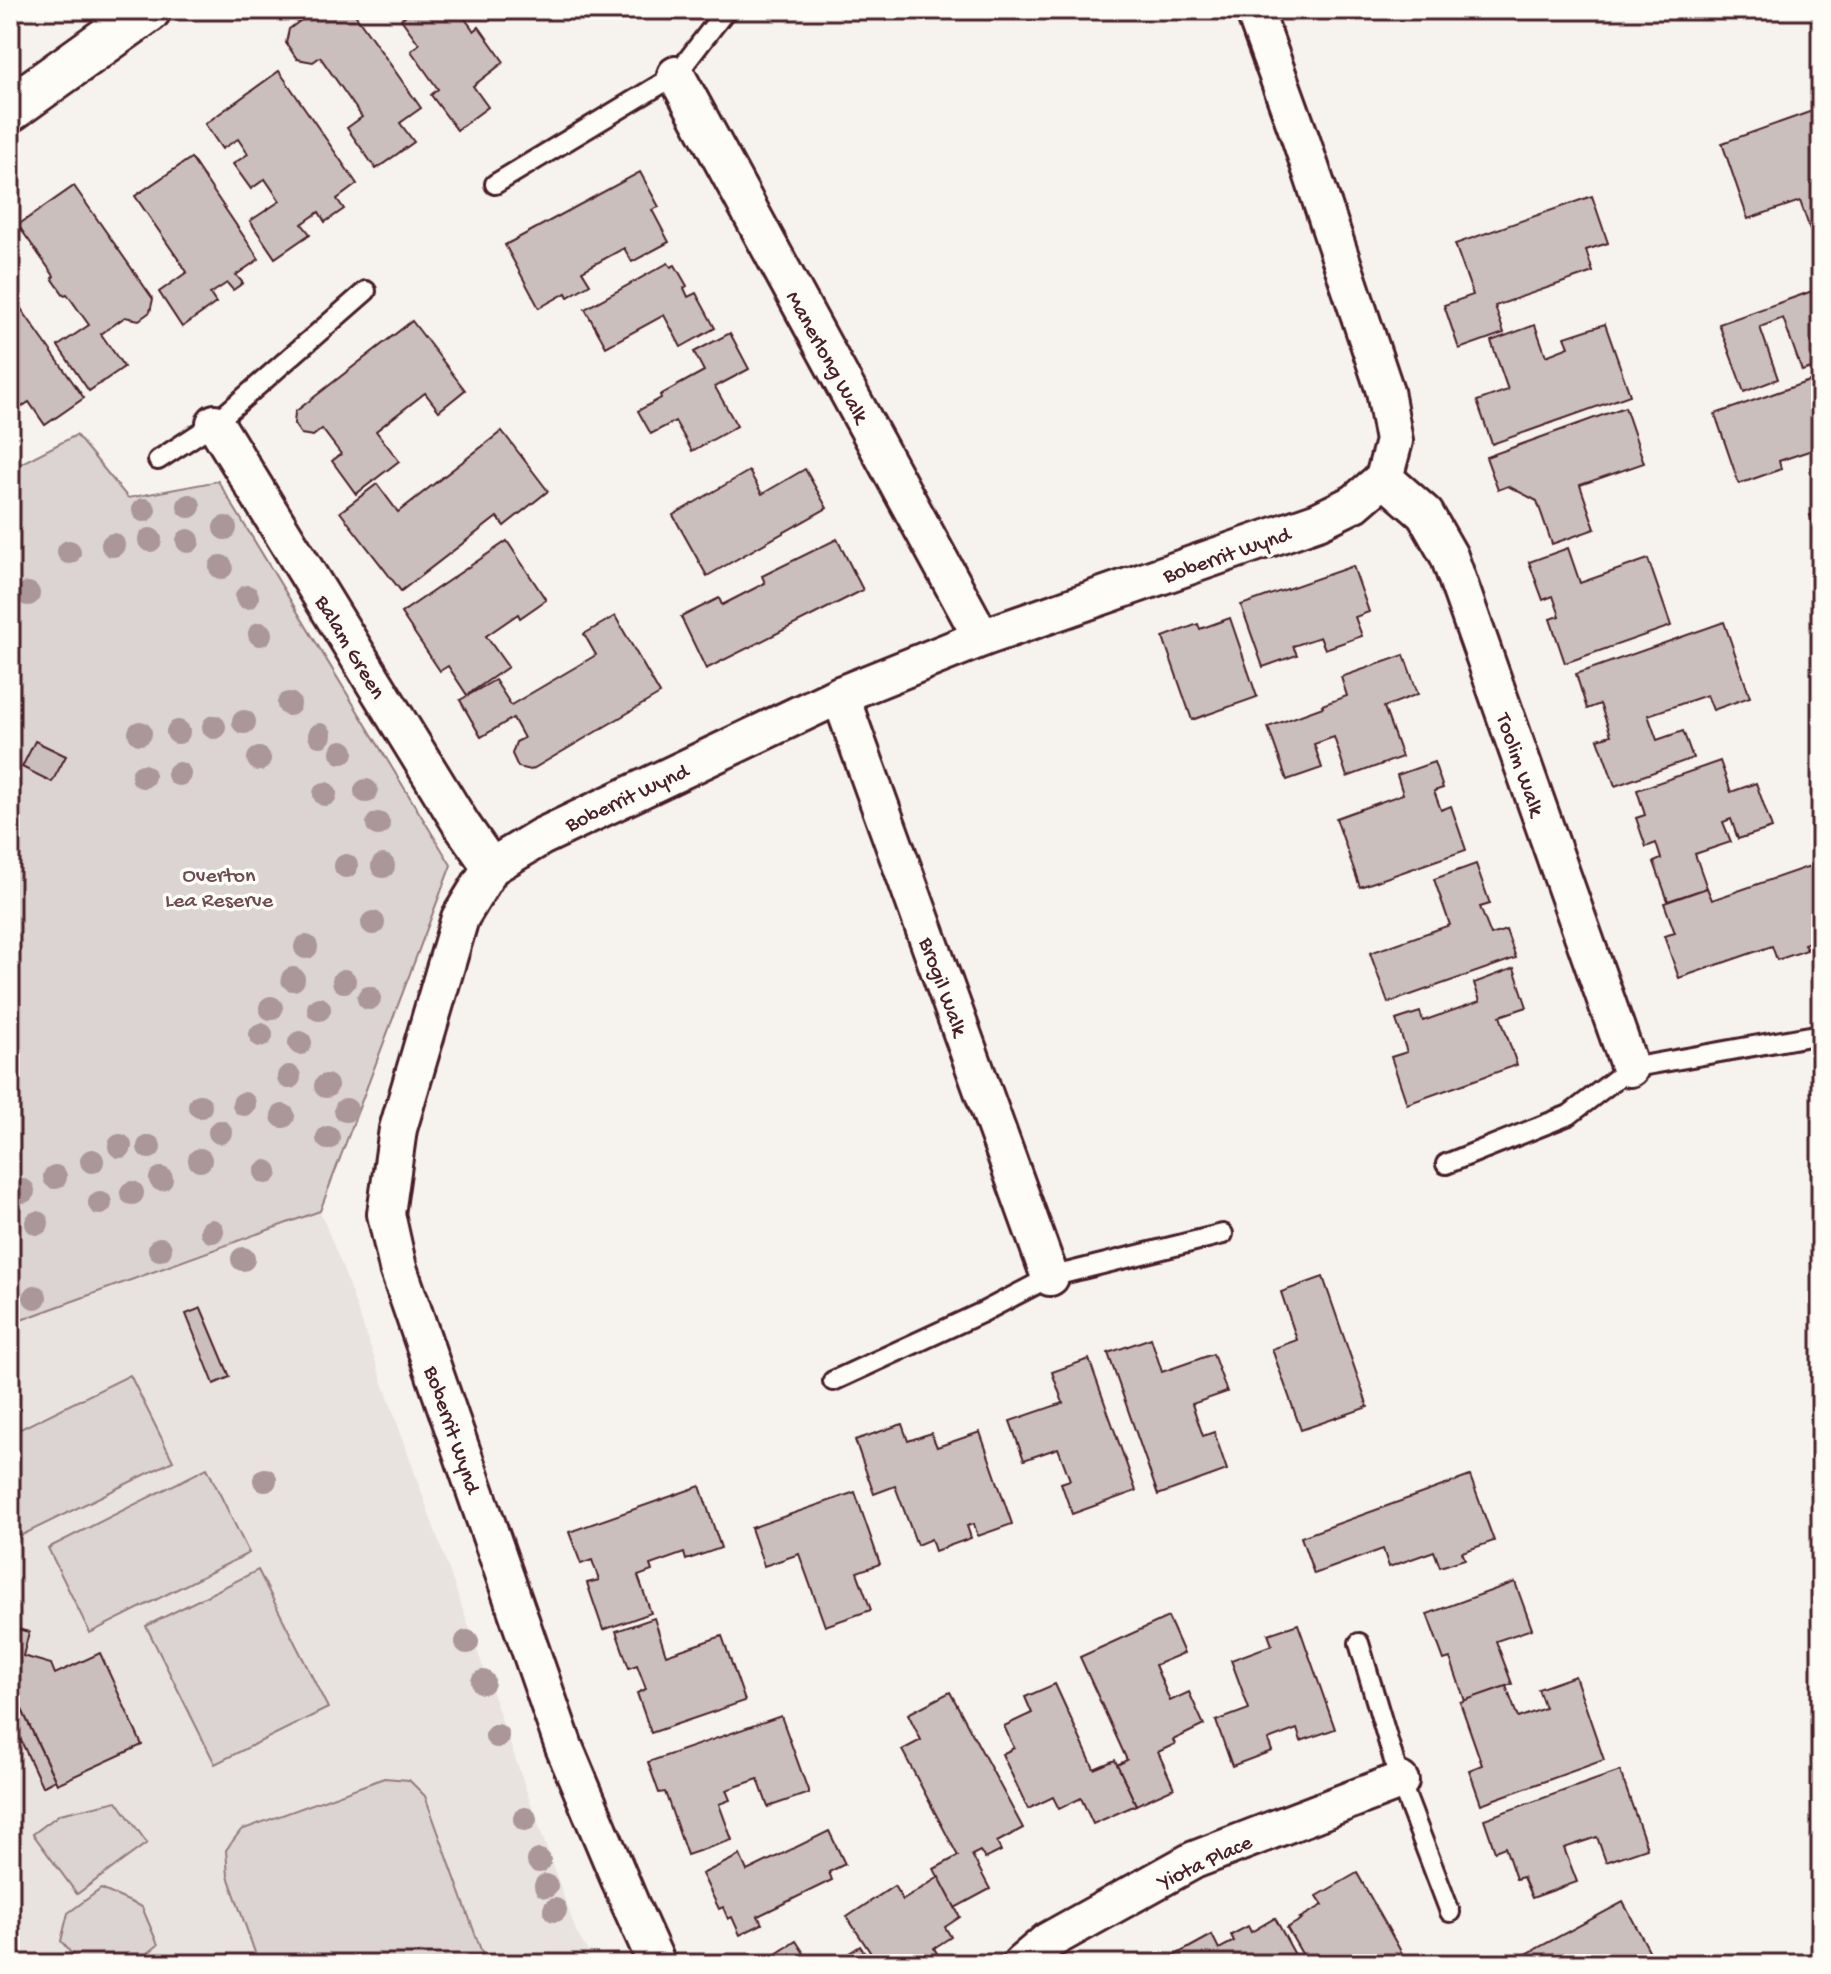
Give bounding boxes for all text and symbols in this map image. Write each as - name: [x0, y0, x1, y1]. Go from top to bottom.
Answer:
- street label: Manerlong Walk: [778, 287, 874, 430]
- street label: Boberrit Wynd: [1159, 522, 1296, 591]
- street label: Balam Green: [307, 591, 390, 705]
- street label: Toolim Walk: [1488, 708, 1549, 822]
- street label: Boberrit Wynd: [561, 759, 695, 840]
- park label: Overton Lea Reserve: [165, 864, 274, 915]
- street label: Brogil Walk: [911, 933, 972, 1042]
- street label: Boberrit Wynd: [416, 1362, 485, 1499]
- street label: Yiota Place: [1153, 1830, 1257, 1898]

